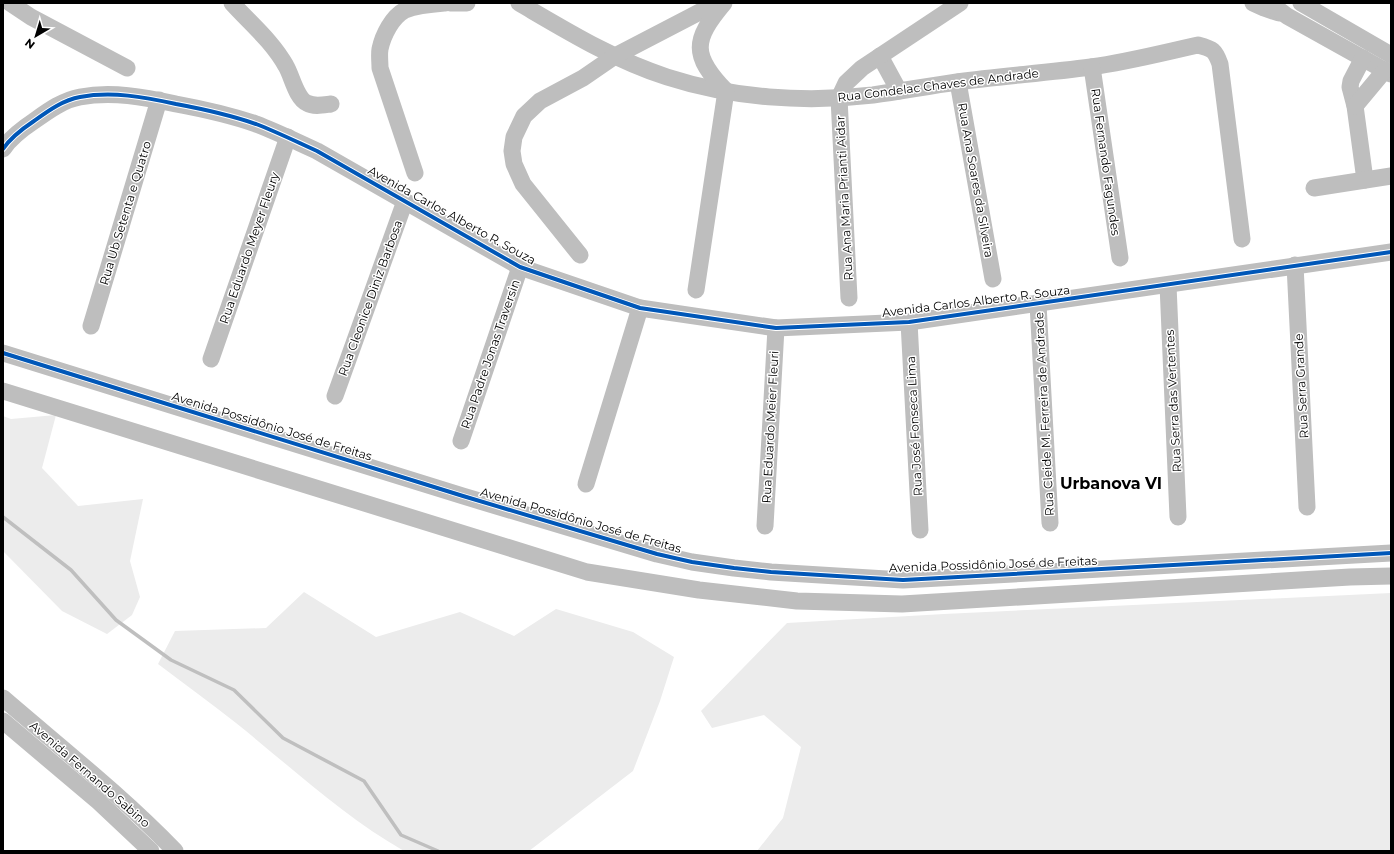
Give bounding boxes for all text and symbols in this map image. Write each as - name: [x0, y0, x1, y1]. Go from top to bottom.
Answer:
- north arrow: [16, 16, 56, 56]
- text: N: [22, 36, 38, 52]
- street label: Rua Condelac Chaves de Andrade: [836, 65, 1040, 105]
- street label: Rua Fernando Fagundes: [1088, 87, 1124, 237]
- street label: Rua Ana Soares da Silveira: [955, 101, 997, 259]
- street label: Rua Ana Maria Prianti Aidar: [832, 115, 856, 281]
- street label: Rua Ub Setenta e Quatro: [96, 139, 154, 287]
- street label: Avenida Carlos Alberto R. Souza: [365, 162, 539, 268]
- street label: Rua Eduardo Meyer Fleury: [216, 170, 282, 326]
- street label: Rua Cleonice Diniz Barbosa: [335, 218, 405, 378]
- street label: Rua Padre Jonas Traversin: [457, 277, 523, 431]
- street label: Avenida Carlos Alberto R. Souza: [881, 282, 1071, 320]
- street label: Rua Cleide M. Ferreira de Andrade: [1031, 312, 1057, 516]
- street label: Rua Serra das Vertentes: [1162, 329, 1184, 473]
- street label: Rua Serra Grande: [1291, 333, 1311, 439]
- street label: Rua Eduardo Meier Fleuri: [759, 350, 781, 504]
- street label: Rua José Fonseca Lima: [903, 356, 925, 496]
- street label: Avenida Possidônio José de Freitas: [170, 388, 374, 464]
- district label: Urbanova VI: [1060, 474, 1162, 493]
- street label: Avenida Possidônio José de Freitas: [479, 484, 683, 556]
- street label: Avenida Possidônio José de Freitas: [889, 553, 1098, 575]
- street label: Avenida Fernando Sabino: [27, 718, 153, 830]

